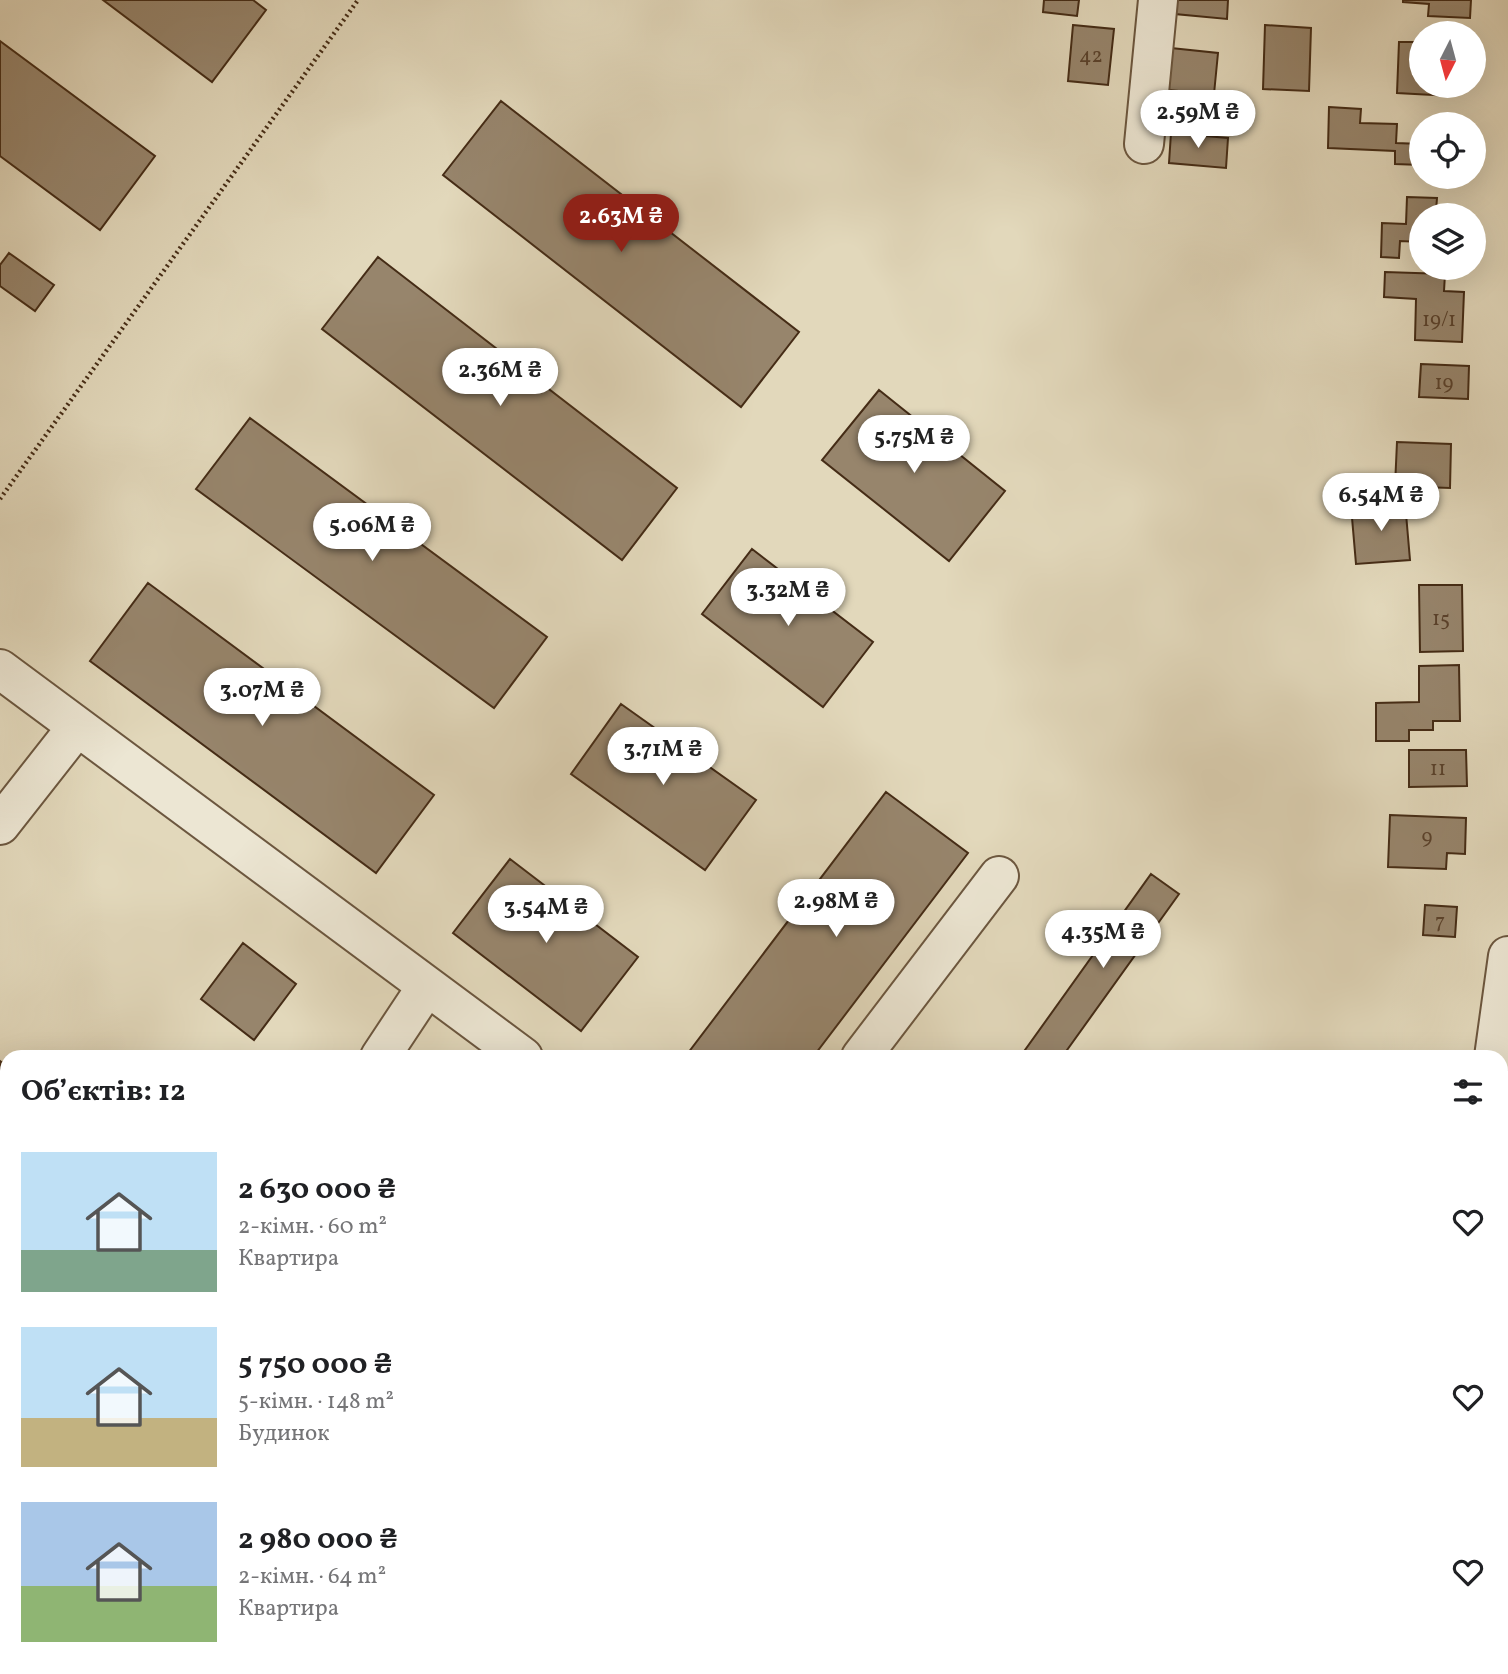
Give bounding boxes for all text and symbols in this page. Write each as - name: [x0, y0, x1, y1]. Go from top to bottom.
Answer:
- north arrow: [1409, 21, 1486, 98]
- map controls: [1409, 21, 1486, 280]
- house number: 42: [1079, 42, 1103, 71]
- pin: 2.59M ₴: [1133, 90, 1263, 150]
- text: 2.59M ₴: [1156, 97, 1240, 129]
- button: locate: [1409, 112, 1486, 189]
- pin: 2.63M ₴: [556, 194, 686, 254]
- text: 2.63M ₴: [579, 201, 663, 233]
- button: layers: [1409, 203, 1486, 280]
- house number: 19/1: [1422, 306, 1456, 335]
- pin: 2.36M ₴: [435, 348, 565, 408]
- text: 2.36M ₴: [458, 355, 542, 387]
- house number: 19: [1434, 369, 1454, 398]
- pin: 5.75M ₴: [849, 416, 979, 475]
- text: 5.75M ₴: [874, 422, 954, 454]
- pin: 6.54M ₴: [1316, 474, 1446, 533]
- text: 6.54M ₴: [1338, 480, 1424, 512]
- pin: 5.06M ₴: [307, 504, 437, 563]
- text: 5.06M ₴: [329, 510, 415, 542]
- pin: 3.32M ₴: [723, 568, 853, 628]
- text: 3.32M ₴: [747, 575, 829, 607]
- house number: 15: [1432, 605, 1450, 634]
- pin: 3.07M ₴: [197, 668, 327, 728]
- text: 3.07M ₴: [220, 675, 304, 707]
- pin: 3.71M ₴: [598, 728, 728, 787]
- text: 3.71M ₴: [623, 734, 703, 766]
- house number: 11: [1430, 755, 1446, 784]
- house number: 9: [1422, 823, 1433, 852]
- pin: 2.98M ₴: [771, 880, 901, 939]
- pin: 3.54M ₴: [481, 886, 611, 945]
- text: 2.98M ₴: [794, 886, 878, 918]
- text: 3.54M ₴: [504, 892, 588, 924]
- house number: 7: [1435, 908, 1445, 937]
- pin: 4.35M ₴: [1038, 911, 1168, 970]
- text: 4.35M ₴: [1061, 917, 1145, 949]
- text: Об’єктів: 12: [21, 1071, 186, 1113]
- icon: filters: [1449, 1073, 1487, 1111]
- text: 2 630 000 ₴: [238, 1169, 396, 1211]
- icon: home: [77, 1180, 161, 1264]
- icon: heart: [1449, 1203, 1487, 1241]
- text: 2-кімн. · 60 m²: [238, 1211, 387, 1243]
- text: Квартира: [238, 1243, 339, 1275]
- text: 5 750 000 ₴: [238, 1344, 392, 1386]
- icon: home: [77, 1355, 161, 1439]
- icon: heart: [1449, 1378, 1487, 1416]
- text: 5-кімн. · 148 m²: [238, 1386, 394, 1418]
- text: Будинок: [238, 1418, 329, 1450]
- text: 2 980 000 ₴: [238, 1519, 398, 1561]
- icon: home: [77, 1530, 161, 1614]
- icon: heart: [1449, 1553, 1487, 1591]
- text: 2-кімн. · 64 m²: [238, 1561, 386, 1593]
- text: Квартира: [238, 1593, 339, 1625]

